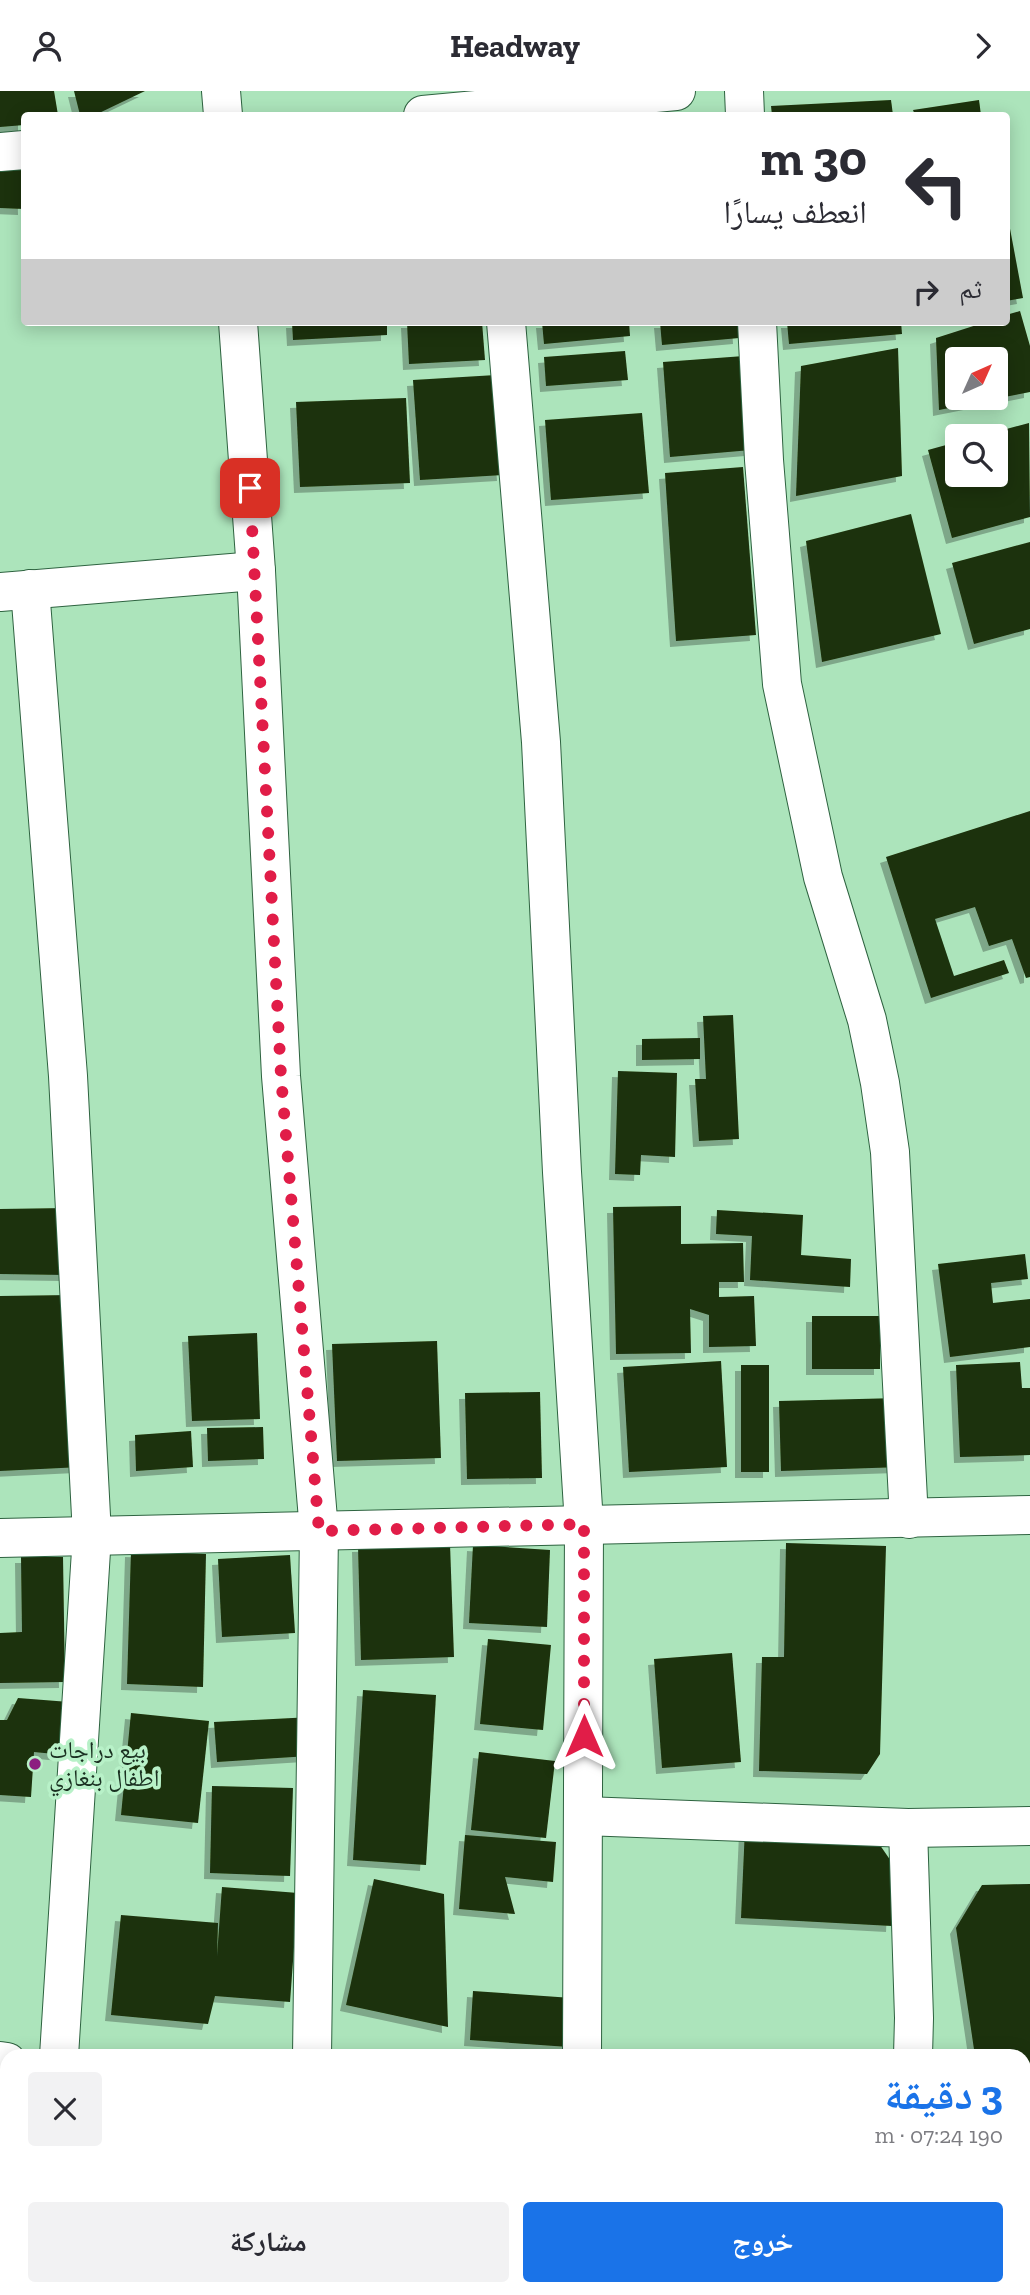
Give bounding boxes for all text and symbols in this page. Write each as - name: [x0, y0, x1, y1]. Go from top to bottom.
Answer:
- icon: person: [28, 27, 66, 65]
- text: Headway: [450, 27, 580, 65]
- icon: forward: [964, 27, 1002, 65]
- text: 30 m: [761, 129, 867, 188]
- icon: left: [891, 140, 982, 231]
- text: انعطف يسارًا: [724, 193, 867, 231]
- icon: right: [907, 273, 945, 311]
- text: ثم: [959, 273, 982, 305]
- north arrow: [945, 347, 1008, 409]
- map controls: [945, 347, 1008, 487]
- button: search: [945, 424, 1008, 487]
- pin: [220, 458, 280, 518]
- icon: arrive: [231, 469, 269, 507]
- position arrow: [547, 1699, 621, 1773]
- place label: بيع دراجات اطفال بنغازي: [49, 1735, 159, 1797]
- marker: بيع دراجات اطفال بنغازي: [27, 1756, 43, 1772]
- text: 3 دقيقة: [885, 2069, 1003, 2120]
- button: close: [28, 2072, 102, 2146]
- text: 190 m · 07:24: [875, 2121, 1003, 2149]
- button: مشاركة: [28, 2202, 509, 2282]
- button: خروج: [523, 2202, 1003, 2282]

